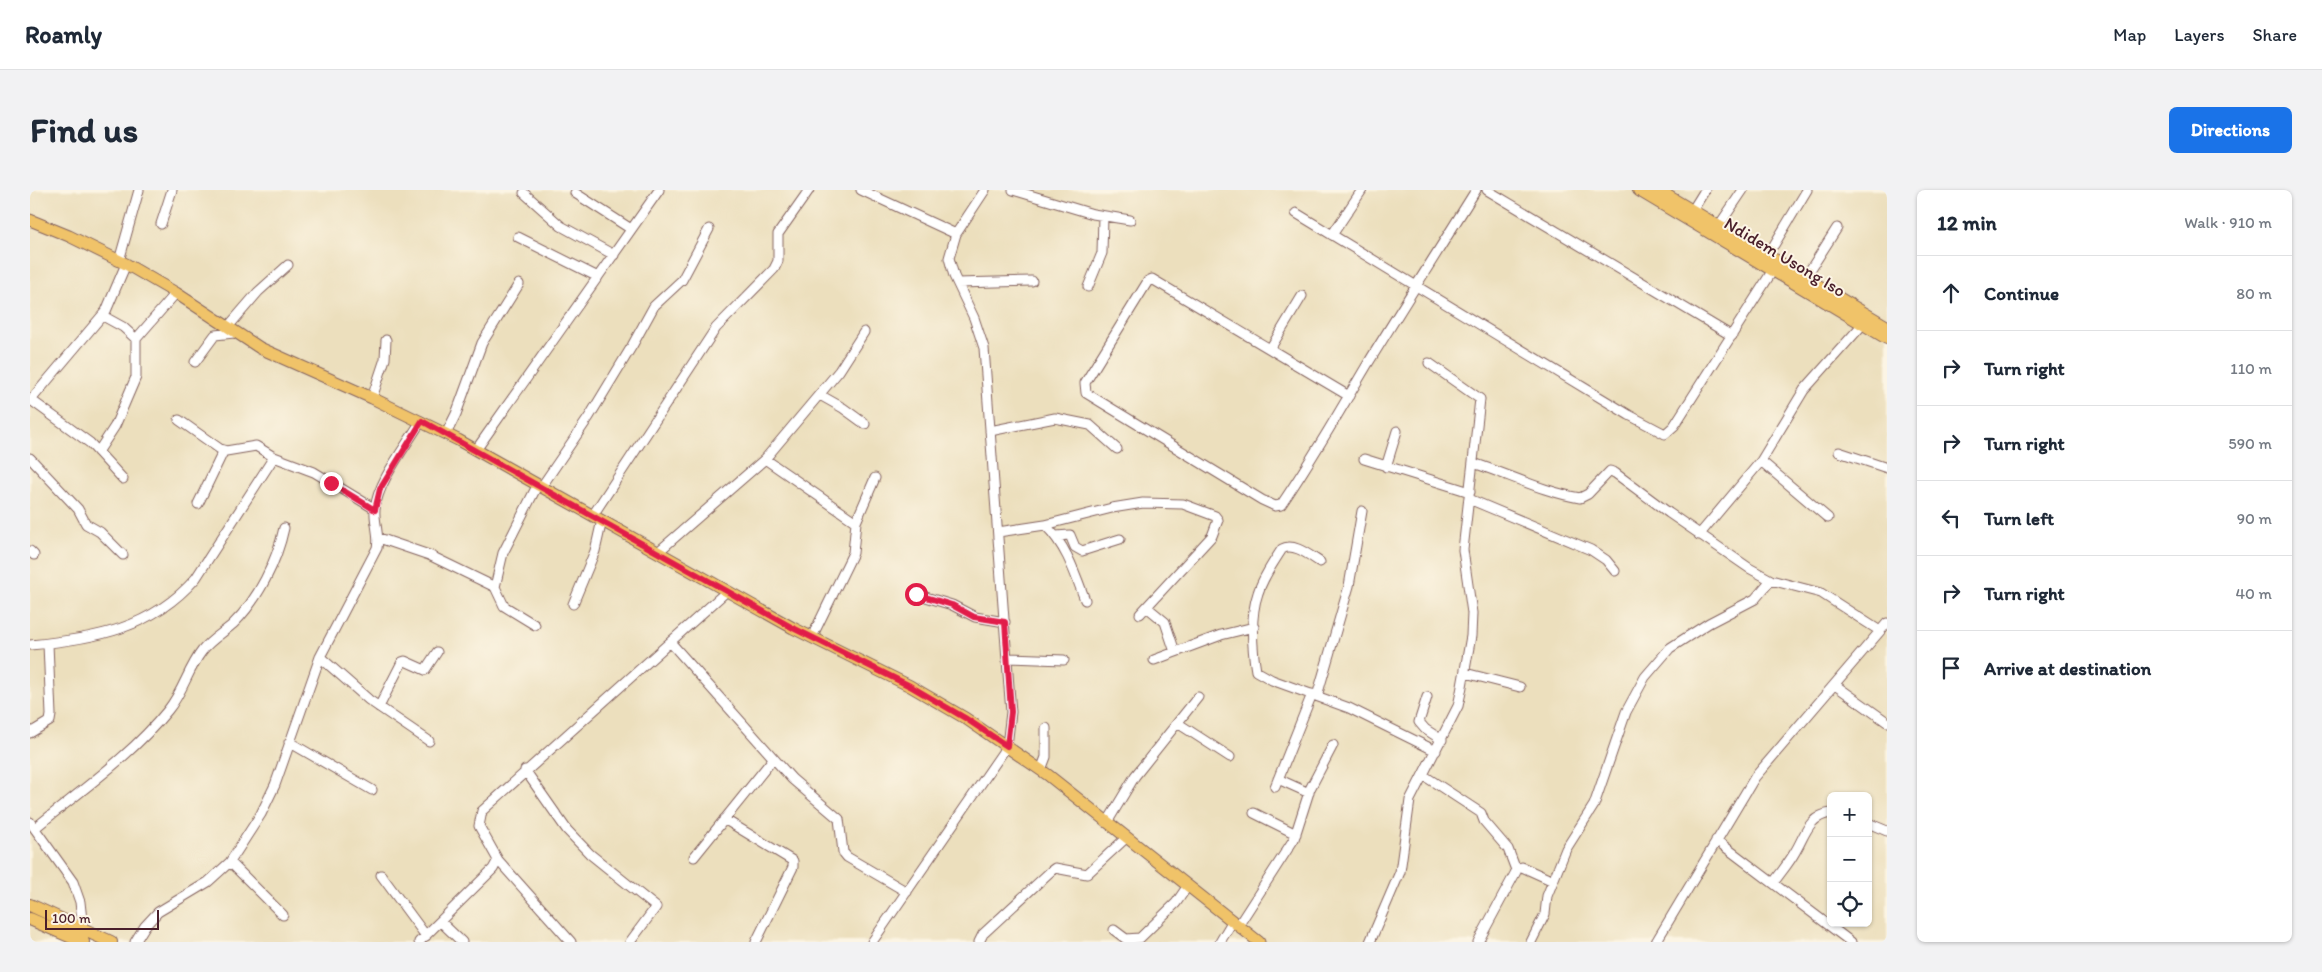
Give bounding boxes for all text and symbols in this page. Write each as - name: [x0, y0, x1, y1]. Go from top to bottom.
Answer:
- text: Roamly: [25, 20, 102, 49]
- text: Map: [2113, 24, 2146, 46]
- text: Layers: [2174, 24, 2224, 46]
- text: Share: [2252, 24, 2297, 46]
- button: Directions: [2169, 107, 2292, 153]
- text: Find us: [30, 109, 138, 151]
- text: 12 min: [1937, 210, 1997, 235]
- street label: Ndidem Usong Iso: [1720, 212, 1850, 302]
- text: Walk · 910 m: [2184, 213, 2272, 232]
- icon: ahead: [1937, 279, 1965, 307]
- text: Continue: [1984, 282, 2059, 305]
- text: 80 m: [2236, 284, 2272, 303]
- icon: right: [1937, 354, 1965, 382]
- text: Turn right: [1984, 357, 2065, 380]
- text: 110 m: [2230, 359, 2272, 378]
- icon: right: [1937, 429, 1965, 457]
- text: Turn right: [1984, 432, 2065, 455]
- text: 590 m: [2228, 434, 2272, 453]
- route end: [320, 472, 343, 495]
- icon: left: [1937, 504, 1965, 532]
- text: Turn left: [1984, 507, 2054, 530]
- text: 90 m: [2237, 509, 2272, 528]
- icon: right: [1937, 579, 1965, 607]
- text: Turn right: [1984, 582, 2065, 605]
- route start: [905, 583, 928, 606]
- text: 40 m: [2235, 584, 2272, 603]
- icon: arrive: [1937, 654, 1965, 682]
- text: Arrive at destination: [1984, 657, 2151, 680]
- map controls: [1827, 792, 1872, 927]
- button: +: [1827, 792, 1872, 837]
- button: −: [1827, 837, 1872, 882]
- button: locate: [1827, 882, 1872, 927]
- scale bar: [45, 907, 159, 930]
- text: 100 m: [52, 910, 91, 927]

